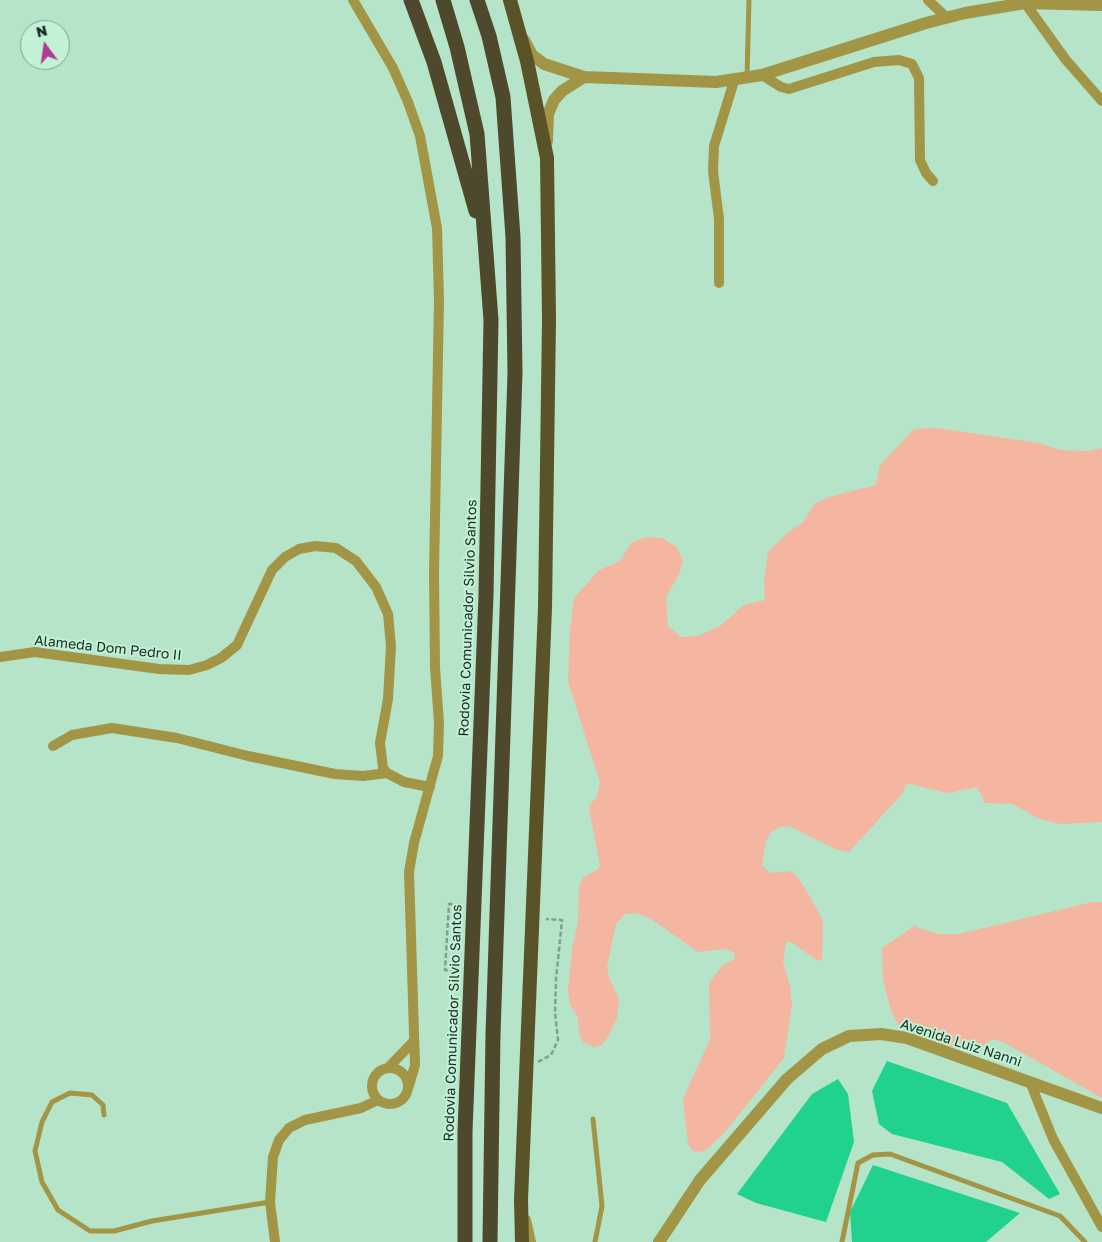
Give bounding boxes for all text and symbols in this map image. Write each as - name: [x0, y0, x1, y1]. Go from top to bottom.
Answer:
- north arrow: [20, 20, 70, 70]
- text: N: [34, 21, 49, 40]
- street label: Rodovia Comunicador Silvio Santos: [455, 499, 481, 737]
- street label: Alameda Dom Pedro II: [34, 632, 182, 664]
- street label: Rodovia Comunicador Silvio Santos: [440, 904, 466, 1142]
- street label: Avenida Luiz Nanni: [898, 1015, 1024, 1071]

